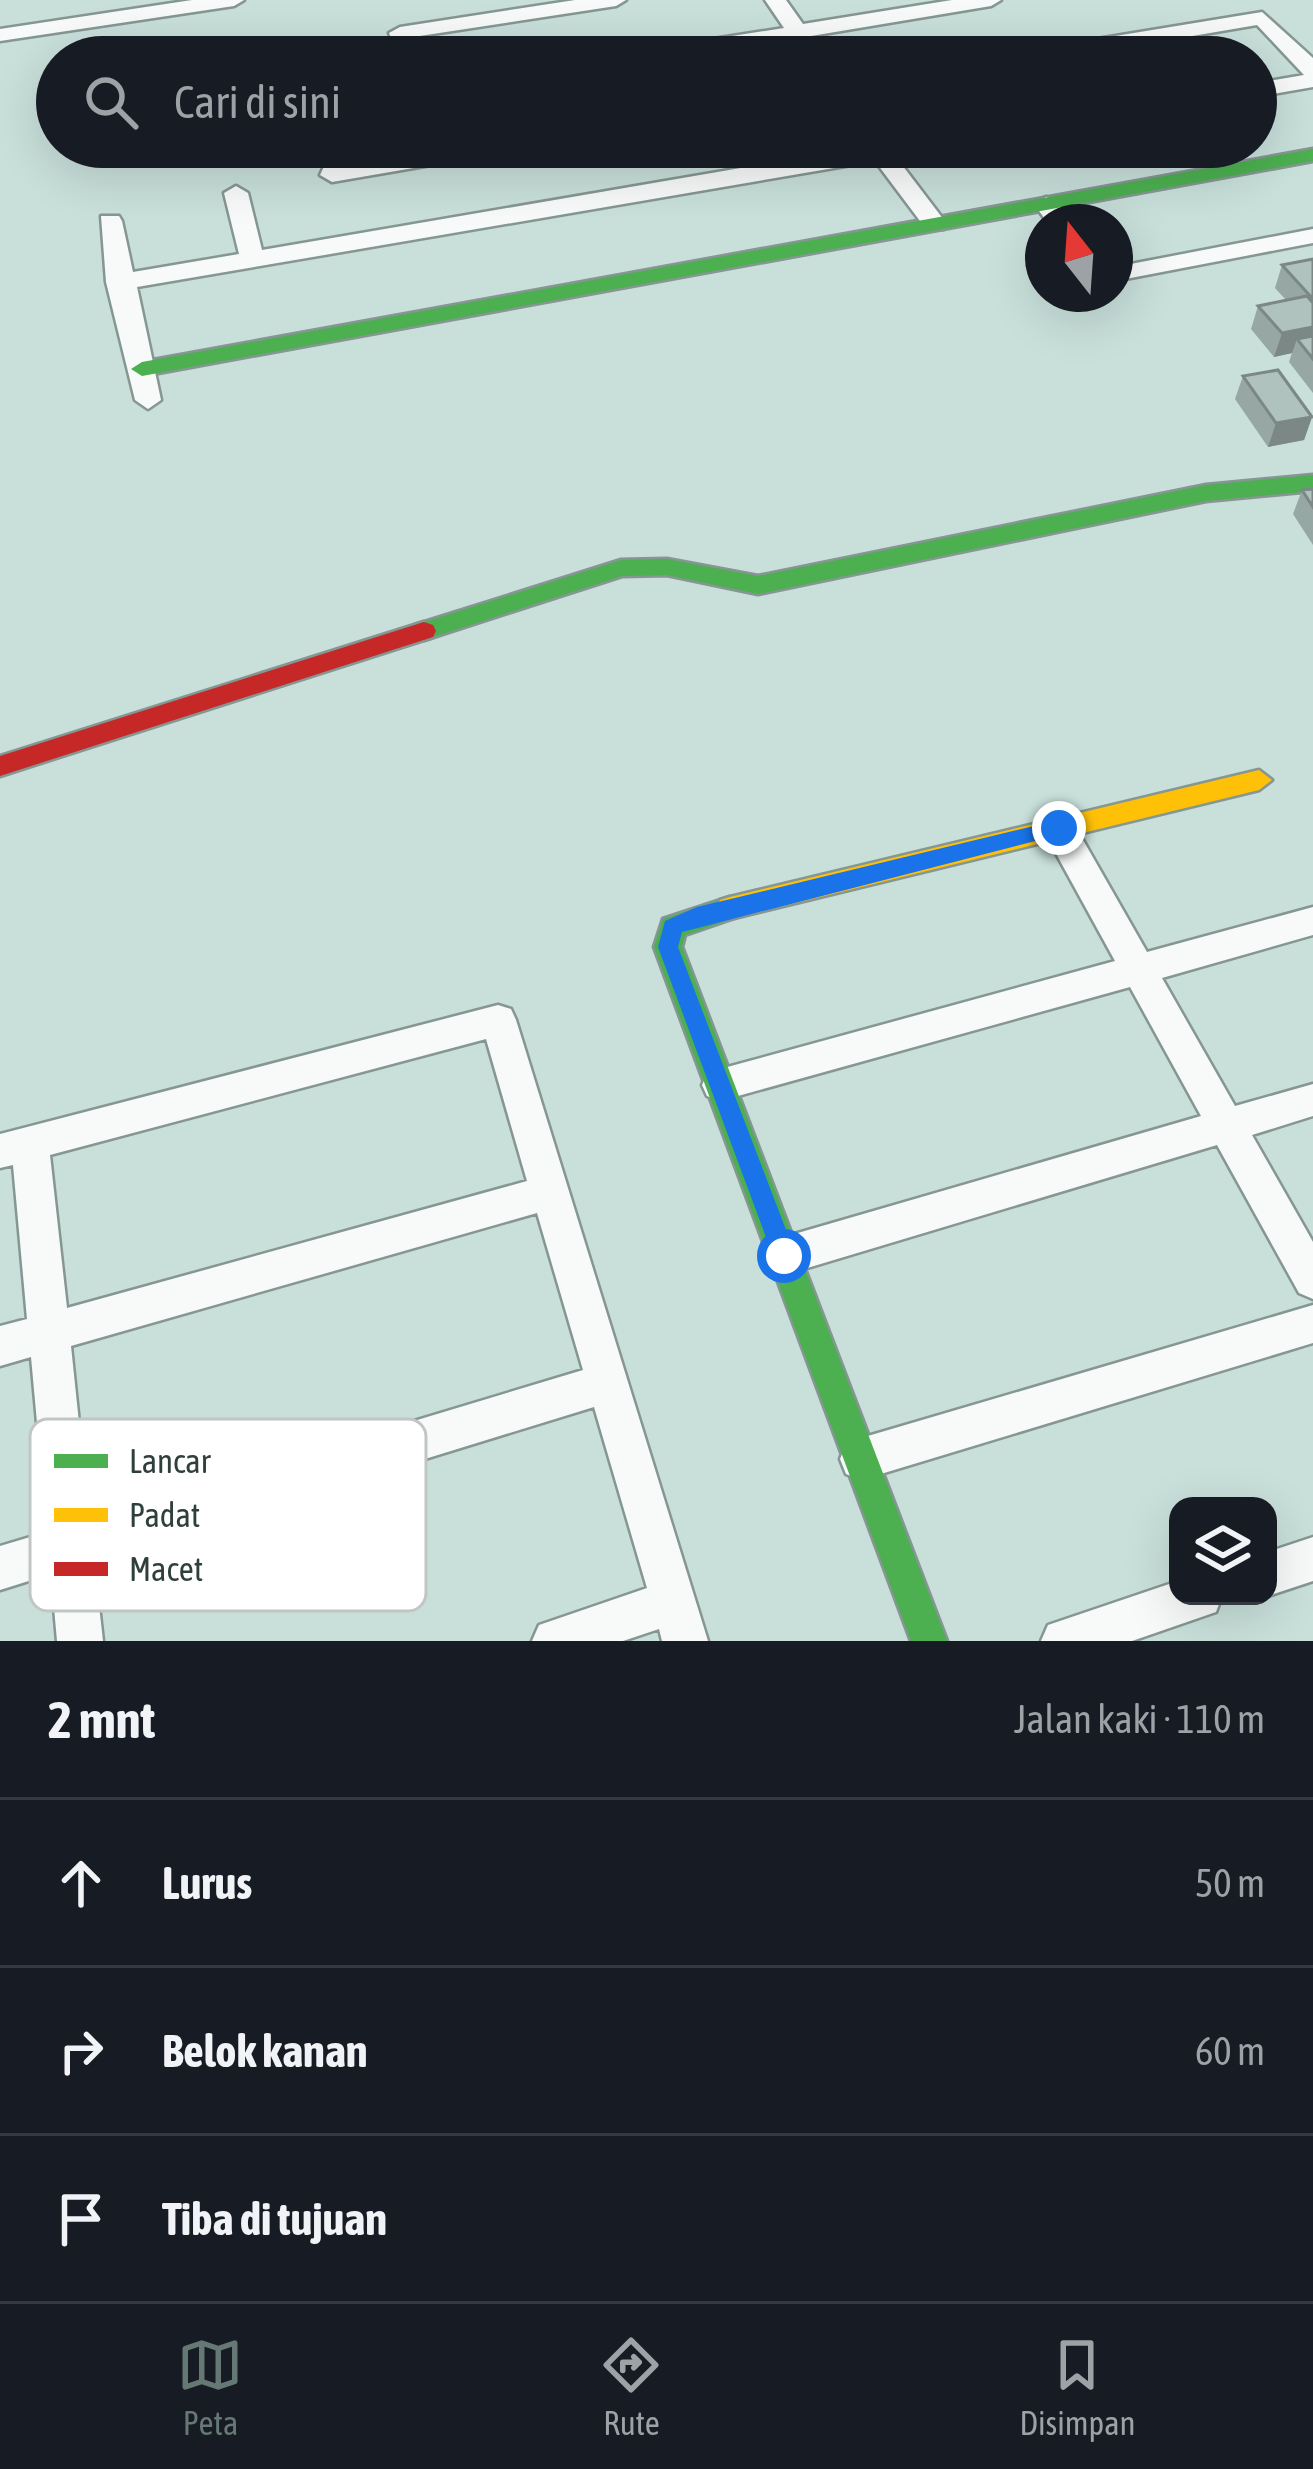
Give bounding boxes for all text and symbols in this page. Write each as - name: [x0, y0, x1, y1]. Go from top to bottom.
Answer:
- search box: [36, 36, 1277, 168]
- icon: search: [78, 69, 144, 135]
- text: Cari di sini: [174, 76, 341, 128]
- north arrow: [1025, 204, 1133, 312]
- route end: [1032, 801, 1086, 855]
- route start: [757, 1229, 811, 1283]
- legend: [30, 1419, 426, 1611]
- text: Lancar: [129, 1442, 212, 1480]
- text: Padat: [129, 1496, 200, 1534]
- map controls: [1169, 1497, 1277, 1605]
- button: layers: [1169, 1497, 1277, 1605]
- text: Macet: [129, 1550, 203, 1588]
- text: 2 mnt: [48, 1690, 155, 1749]
- text: Jalan kaki · 110 m: [1014, 1697, 1265, 1741]
- icon: ahead: [48, 1850, 114, 1916]
- text: Lurus: [162, 1857, 252, 1909]
- text: 50 m: [1195, 1861, 1265, 1905]
- icon: right: [48, 2018, 114, 2084]
- text: Belok kanan: [162, 2025, 368, 2077]
- text: 60 m: [1195, 2029, 1265, 2073]
- icon: arrive: [48, 2186, 114, 2252]
- text: Tiba di tujuan: [162, 2193, 387, 2245]
- tab: Peta: [177, 2332, 243, 2442]
- tab: Rute: [598, 2332, 664, 2442]
- tab: Disimpan: [1019, 2332, 1135, 2442]

